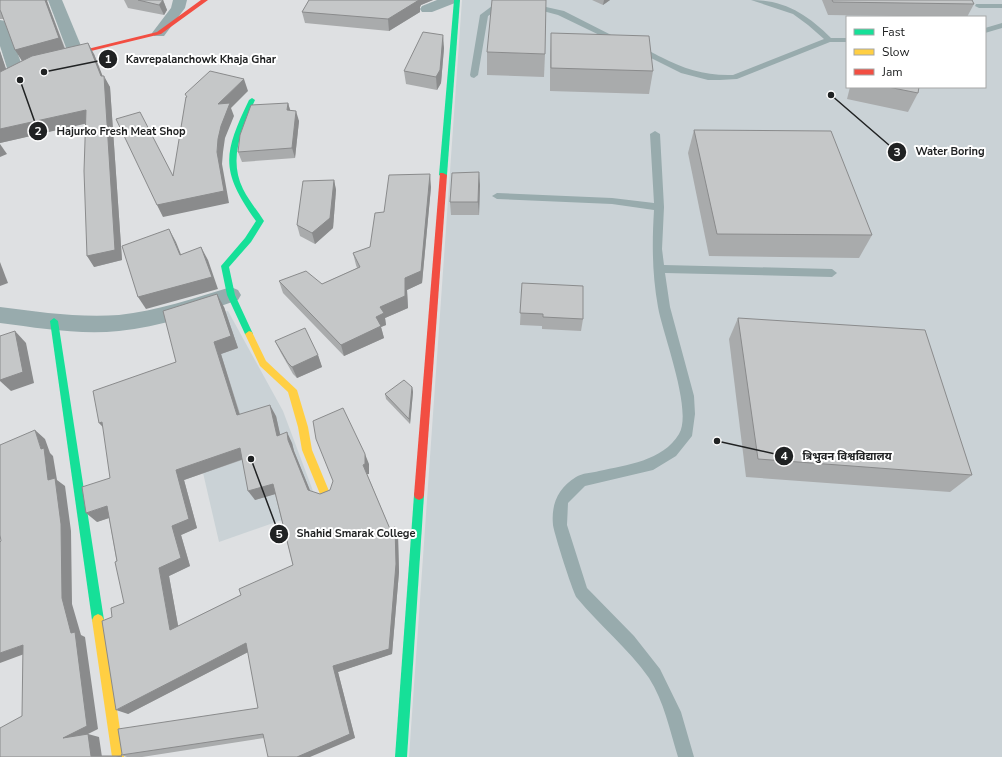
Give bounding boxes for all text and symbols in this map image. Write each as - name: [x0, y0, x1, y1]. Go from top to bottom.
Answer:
- legend: [846, 16, 986, 88]
- text: Fast: [882, 24, 905, 40]
- text: Slow: [882, 44, 910, 60]
- callout: Kavrepalanchowk Khaja Ghar: [98, 47, 284, 70]
- text: 1: [104, 51, 112, 67]
- text: Kavrepalanchowk Khaja Ghar: [126, 52, 277, 67]
- text: Jam: [881, 64, 903, 80]
- callout: Hajurko Fresh Meat Shop: [28, 120, 194, 143]
- text: 2: [34, 123, 42, 139]
- text: Hajurko Fresh Meat Shop: [56, 124, 186, 139]
- callout: Water Boring: [887, 140, 992, 163]
- text: 3: [893, 144, 901, 160]
- text: Water Boring: [915, 144, 985, 159]
- callout: त्रिभुवन विश्वविद्यालय: [774, 445, 899, 468]
- text: 4: [780, 448, 788, 464]
- text: त्रिभुवन विश्वविद्यालय: [802, 449, 893, 464]
- callout: Shahid Smarak College: [269, 522, 423, 545]
- text: 5: [275, 526, 283, 542]
- text: Shahid Smarak College: [297, 526, 415, 541]

